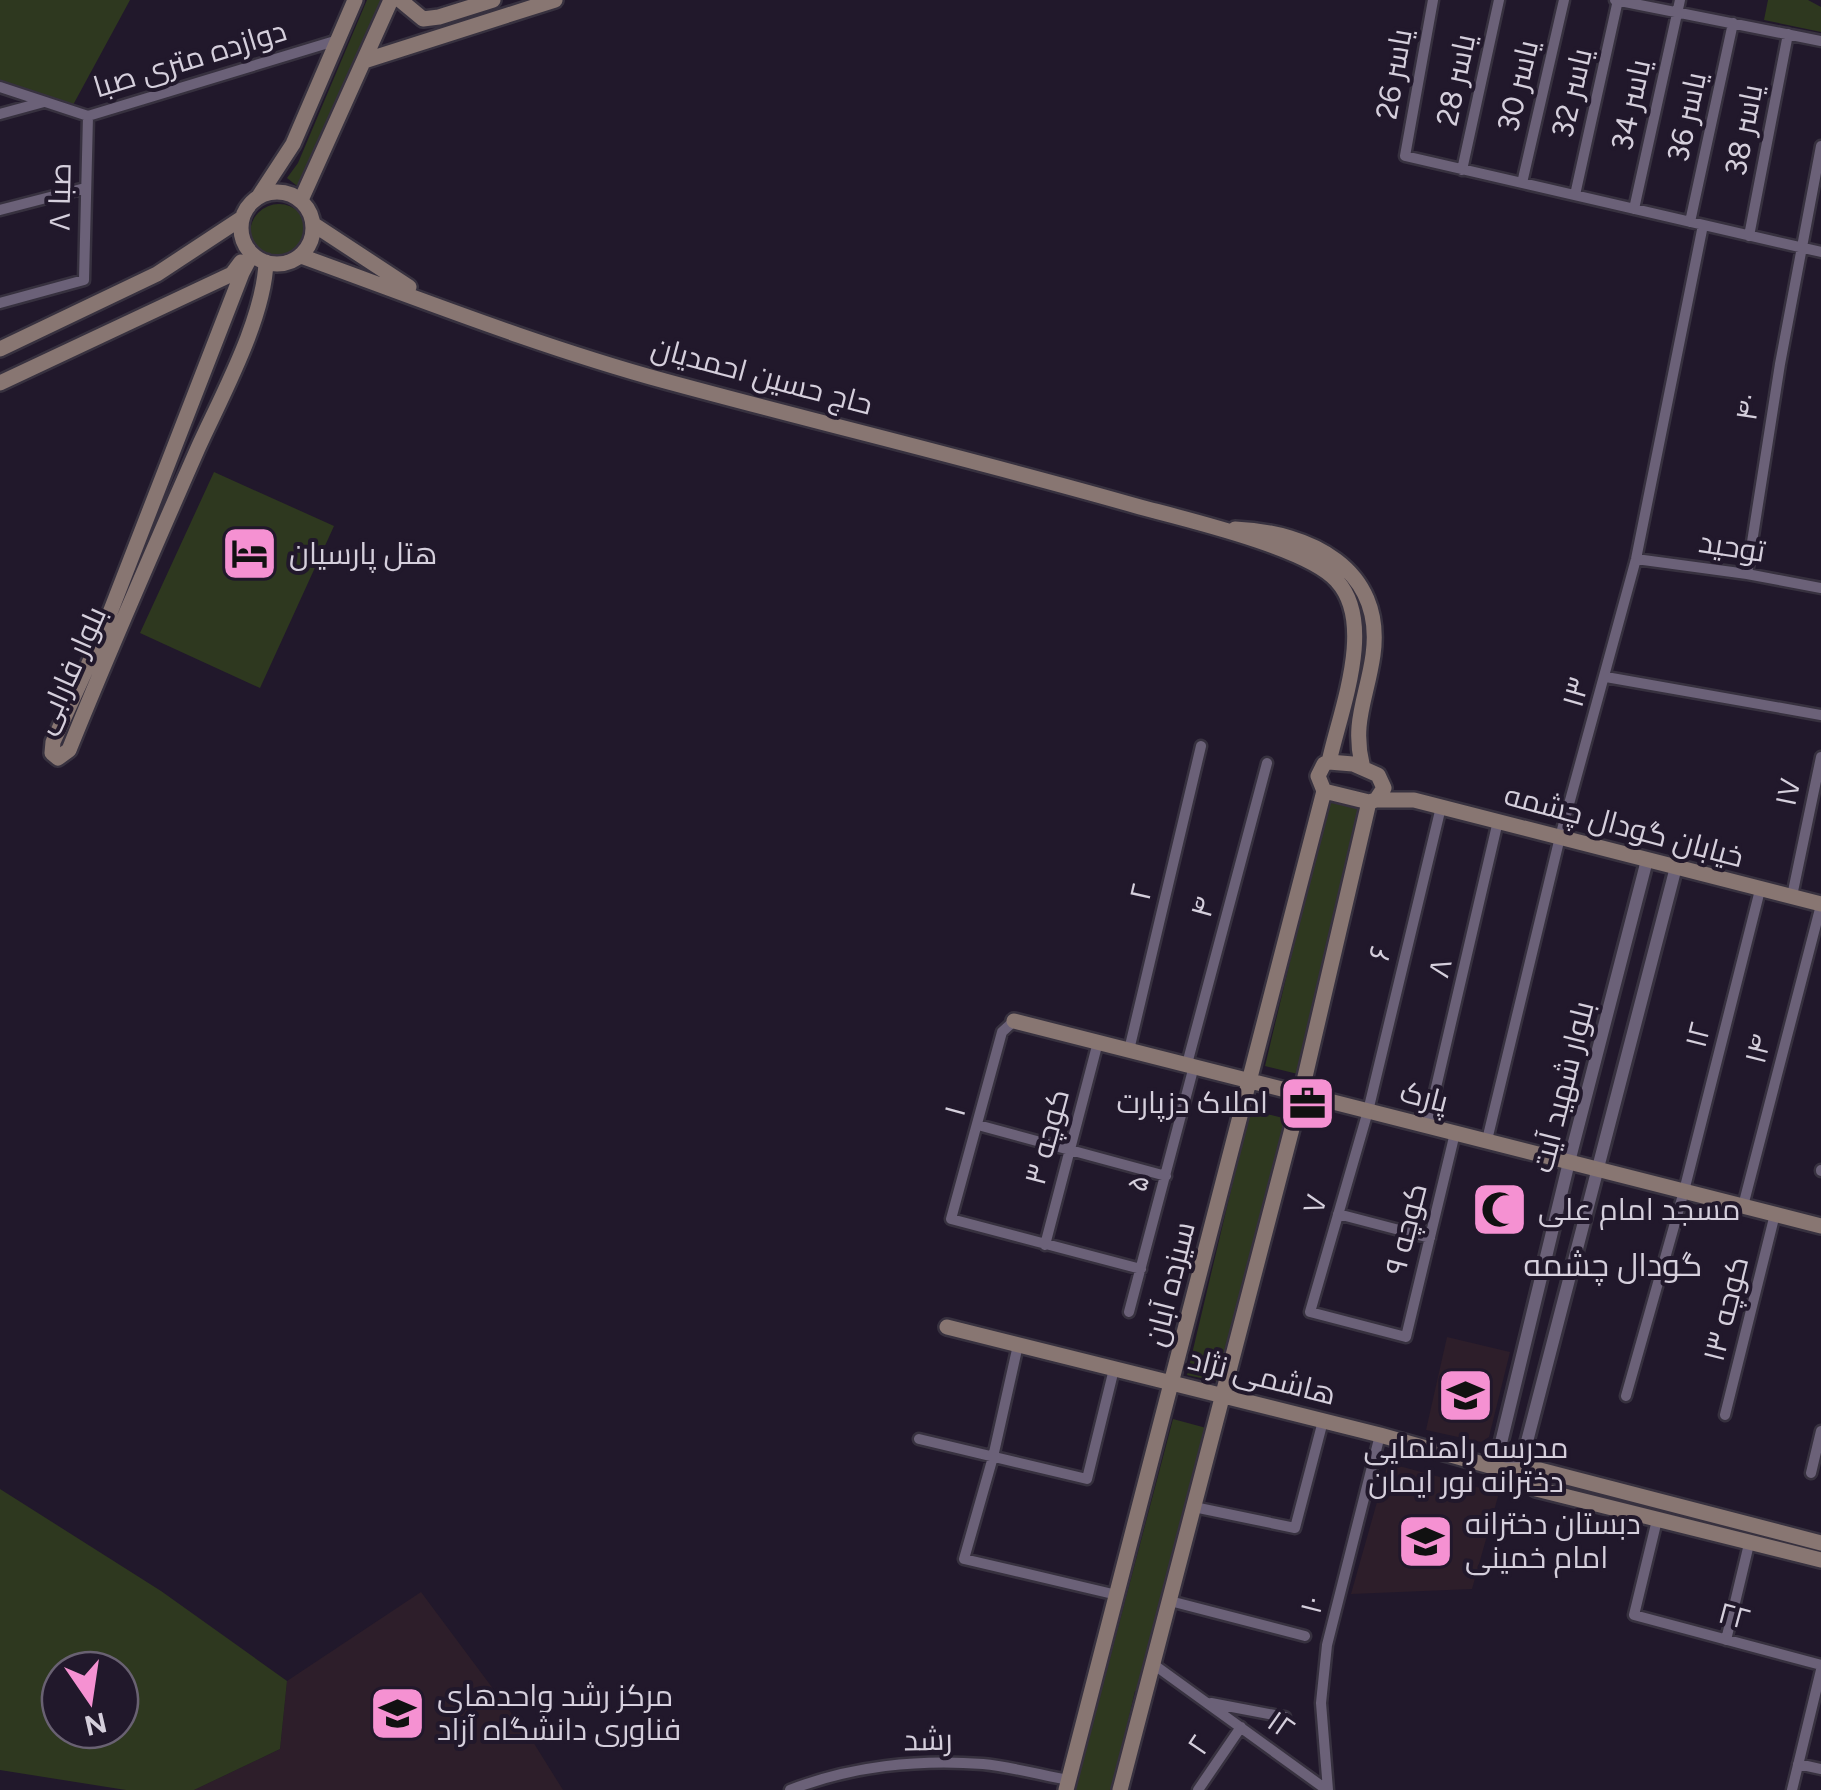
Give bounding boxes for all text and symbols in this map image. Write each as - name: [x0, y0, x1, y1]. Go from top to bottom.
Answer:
- street label: دوازده متری صبا: [89, 12, 291, 105]
- street label: یاسر 26: [1367, 26, 1420, 122]
- street label: یاسر 28: [1428, 31, 1483, 129]
- street label: یاسر 30: [1489, 36, 1546, 135]
- street label: یاسر 32: [1543, 45, 1600, 141]
- street label: یاسر 34: [1603, 56, 1658, 154]
- street label: یاسر 36: [1659, 69, 1714, 165]
- street label: یاسر 38: [1717, 81, 1770, 179]
- street label: صبا ۸: [40, 162, 79, 232]
- street label: حاج حسین احمدیان: [647, 328, 877, 425]
- street label: ۴۰: [1727, 390, 1768, 423]
- street label: توحید: [1696, 523, 1768, 570]
- hotel icon: هتل پارسیان: [220, 524, 280, 584]
- place label: هتل پارسیان: [289, 535, 437, 573]
- street label: بلوار فارابی: [25, 600, 114, 739]
- street label: ۱۳: [1554, 673, 1597, 711]
- street label: ۱۷: [1767, 774, 1809, 809]
- street label: خیابان گودال چشمه: [1500, 776, 1748, 876]
- street label: ۲: [1121, 880, 1160, 904]
- street label: ۴: [1182, 892, 1223, 921]
- street label: ۶: [1360, 941, 1399, 964]
- street label: ۸: [1419, 954, 1460, 981]
- street label: بلوار شهید آیت: [1523, 997, 1602, 1176]
- street label: ۱۲: [1677, 1018, 1719, 1052]
- street label: ۱۴: [1736, 1030, 1779, 1068]
- office icon: املاک دزپارت: [1277, 1073, 1337, 1133]
- street label: پارک: [1396, 1073, 1452, 1121]
- place label: املاک دزپارت: [1116, 1084, 1268, 1122]
- street label: کوچه ۳: [1016, 1085, 1078, 1189]
- street label: ۱: [935, 1102, 974, 1120]
- street label: ۵: [1118, 1170, 1158, 1196]
- street label: کوچه ۹: [1376, 1179, 1436, 1279]
- mosque icon: مسجد امام علی: [1469, 1180, 1529, 1240]
- street label: ۷: [1294, 1190, 1335, 1218]
- place label: مسجد امام علی: [1538, 1191, 1740, 1230]
- street label: سیزده آبان: [1136, 1218, 1203, 1350]
- district label: گودال چشمه: [1524, 1246, 1702, 1286]
- street label: کوچه ۱۳: [1695, 1252, 1757, 1366]
- street label: هاشمی نژاد: [1184, 1340, 1340, 1413]
- school or university icon: مدرسه راهنمایی دخترانه نور ایمان: [1436, 1365, 1496, 1425]
- place label: مدرسه راهنمایی دخترانه نور ایمان: [1363, 1429, 1569, 1500]
- place label: دبستان دخترانه امام خمینی: [1465, 1505, 1641, 1578]
- school or university icon: دبستان دخترانه امام خمینی: [1396, 1511, 1456, 1571]
- street label: ۱۰: [1292, 1592, 1331, 1617]
- street label: ۲۲: [1714, 1594, 1754, 1637]
- north arrow: [40, 1650, 140, 1750]
- place label: مرکز رشد واحدهای فناوری دانشگاه آزاد: [437, 1677, 681, 1748]
- school or university icon: مرکز رشد واحدهای فناوری دانشگاه آزاد: [368, 1683, 428, 1743]
- street label: ۱۲: [1260, 1702, 1302, 1747]
- text: N: [81, 1705, 110, 1743]
- street label: رشد: [903, 1721, 953, 1758]
- street label: ۲: [1179, 1728, 1218, 1762]

